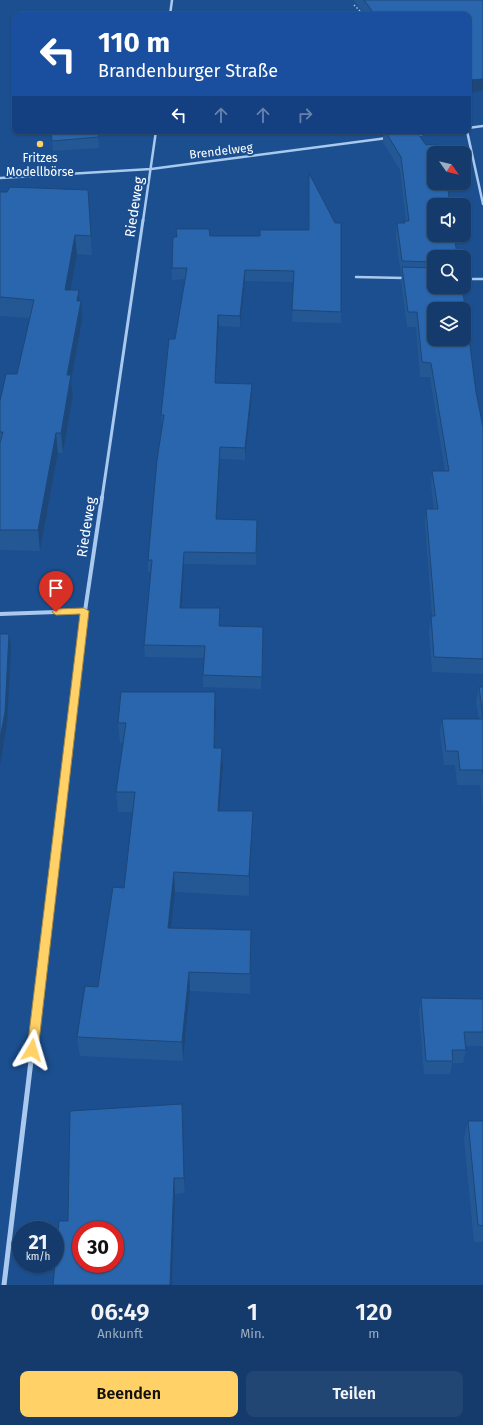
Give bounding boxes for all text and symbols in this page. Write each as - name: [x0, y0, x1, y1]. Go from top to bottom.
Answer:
- text: 110 m: [98, 26, 170, 59]
- icon: left: [32, 28, 84, 80]
- text: Brandenburger Straße: [98, 60, 278, 82]
- icon: left: [168, 104, 190, 126]
- icon: ahead: [210, 104, 232, 126]
- icon: ahead: [252, 104, 274, 126]
- icon: right: [294, 104, 316, 126]
- marker: Fritzes Modellbörse: [35, 139, 45, 149]
- street label: Brendelweg: [189, 140, 254, 162]
- north arrow: [427, 146, 471, 190]
- map controls: [427, 146, 471, 346]
- place label: Fritzes Modellbörse: [6, 151, 74, 179]
- street label: Riedeweg: [121, 175, 148, 239]
- button: sound: [427, 198, 471, 242]
- button: search: [427, 250, 471, 294]
- button: layers: [427, 302, 471, 346]
- street label: Riedeweg: [73, 495, 100, 559]
- pin: [39, 571, 73, 612]
- icon: arrive: [45, 577, 67, 599]
- position arrow: [11, 1029, 53, 1071]
- speed limit sign: 30: [72, 1221, 124, 1273]
- text: 21: [28, 1230, 48, 1254]
- text: km/h: [26, 1251, 50, 1263]
- text: 06:49: [91, 1298, 150, 1326]
- text: 1: [247, 1298, 258, 1326]
- text: 120: [355, 1298, 392, 1326]
- text: Ankunft: [97, 1326, 143, 1341]
- text: Min.: [240, 1326, 265, 1341]
- text: m: [368, 1326, 379, 1341]
- button: Beenden: [20, 1371, 238, 1417]
- button: Teilen: [246, 1371, 463, 1417]

